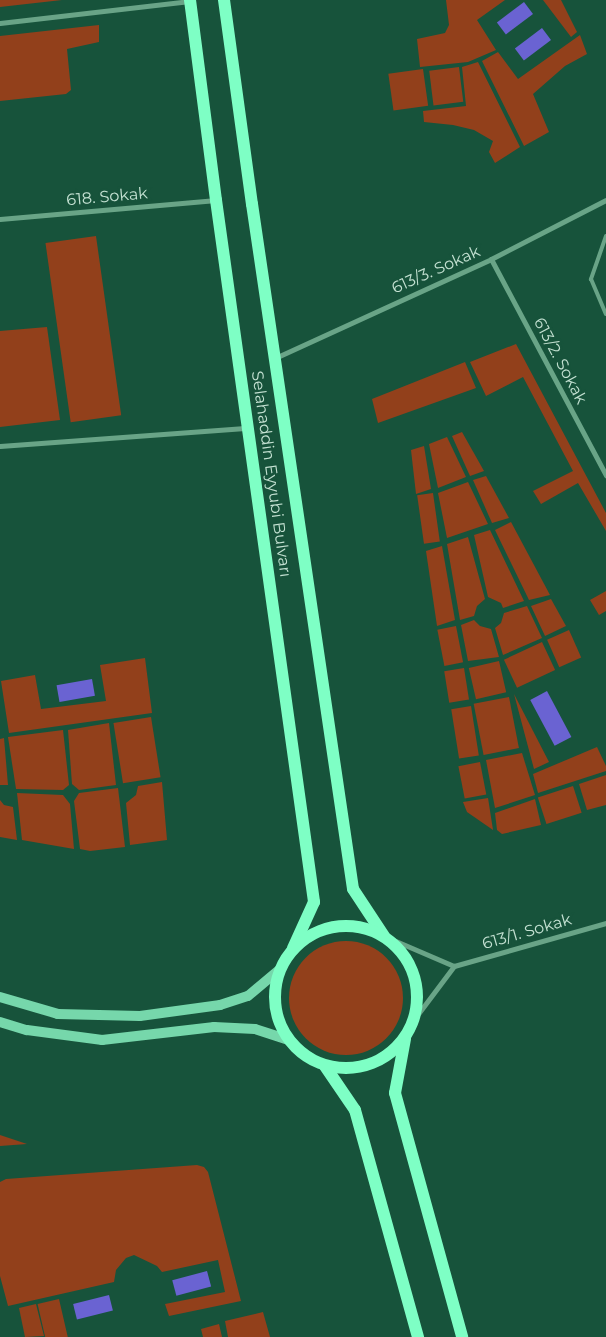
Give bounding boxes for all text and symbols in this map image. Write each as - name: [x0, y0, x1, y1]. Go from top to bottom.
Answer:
- street label: 618. Sokak: [65, 184, 149, 210]
- street label: 613/3. Sokak: [389, 242, 483, 298]
- street label: 613/2. Sokak: [529, 315, 591, 407]
- street label: Selahaddin Eyyubi Bulvarı: [247, 370, 295, 578]
- street label: 613/1. Sokak: [480, 910, 574, 954]

